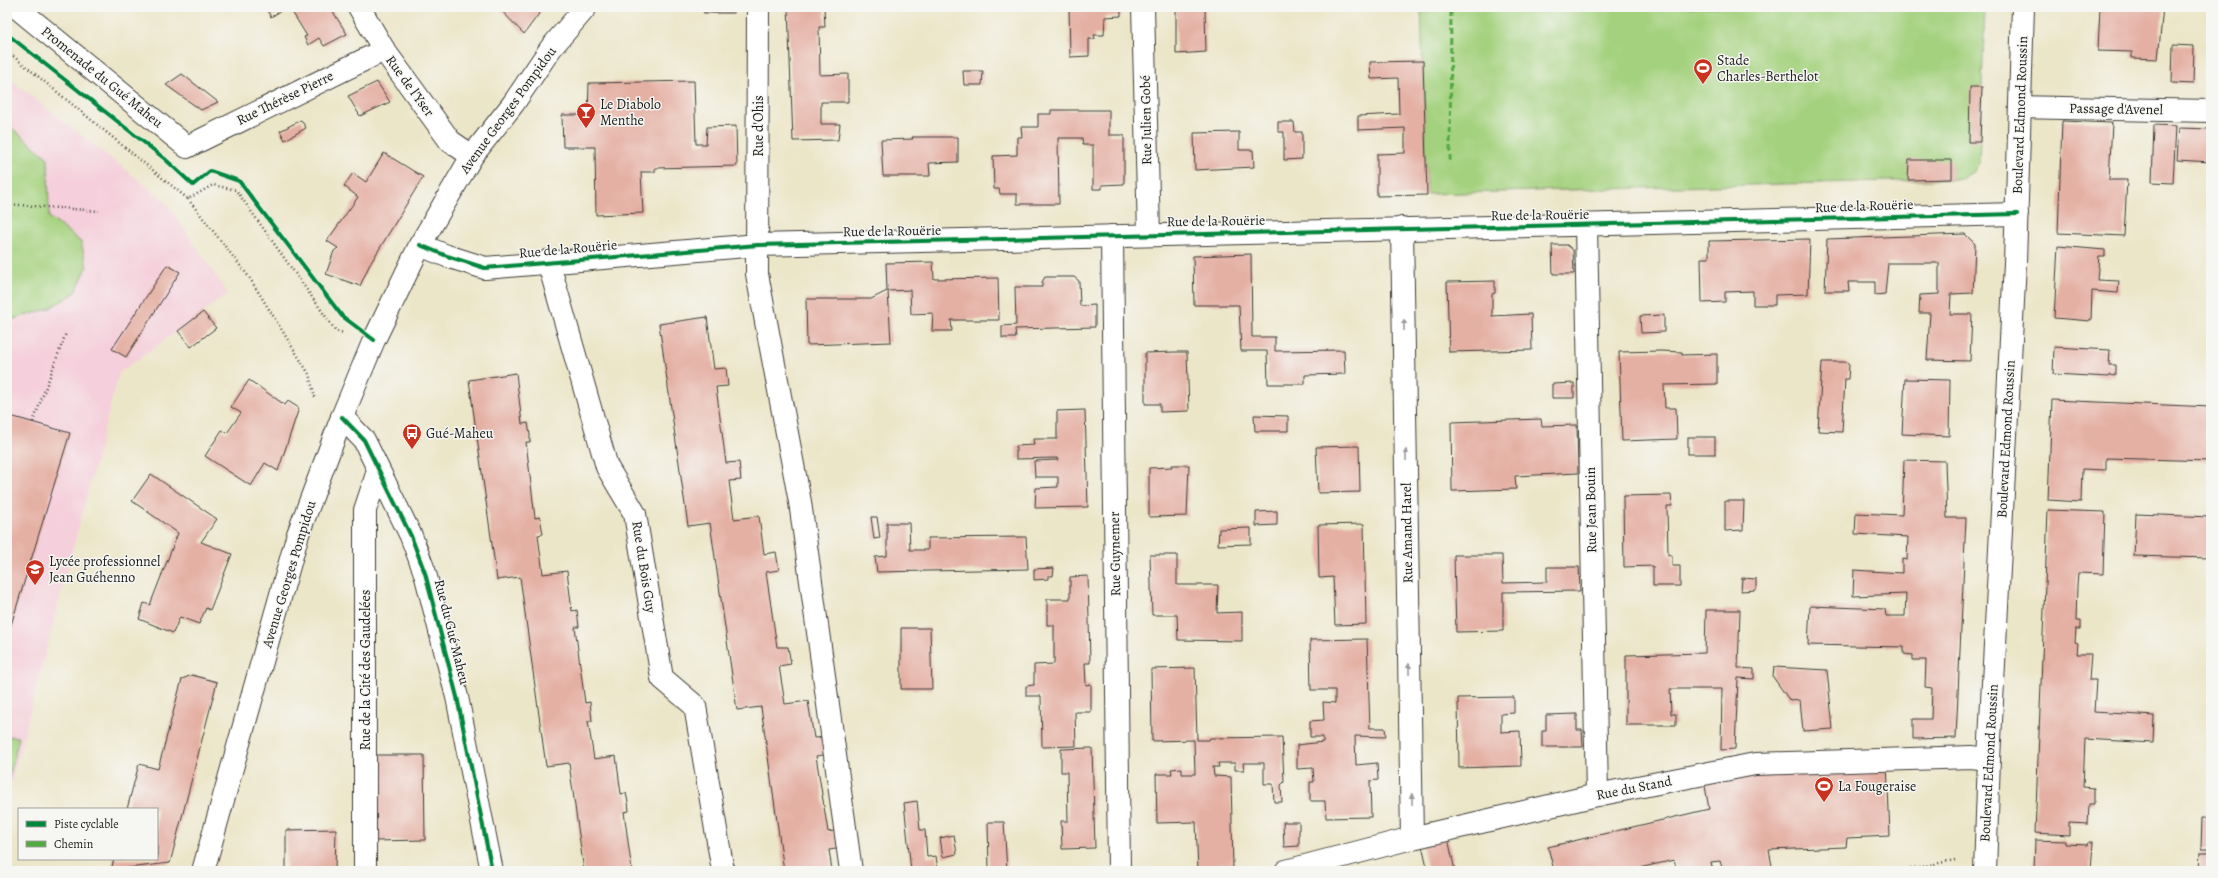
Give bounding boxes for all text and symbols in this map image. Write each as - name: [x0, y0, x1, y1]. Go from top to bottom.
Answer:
- street label: Promenade du Gué Maheu: [37, 22, 167, 132]
- street label: Boulevard Edmond Roussin: [2008, 35, 2032, 194]
- street label: Avenue Georges Pompidou: [455, 42, 561, 178]
- place label: Stade Charles-Berthelot: [1717, 51, 1819, 86]
- street label: Rue de l'Yser: [381, 52, 439, 121]
- sports icon: Stade Charles-Berthelot: [1692, 57, 1714, 85]
- street label: Rue Thérèse Pierre: [233, 66, 337, 130]
- street label: Rue Julien Gobé: [1136, 75, 1156, 165]
- place label: Le Diabolo Menthe: [600, 95, 661, 130]
- street label: Rue d'Ohis: [749, 95, 768, 157]
- street label: Passage d'Avenel: [2069, 99, 2164, 119]
- bar icon: Le Diabolo Menthe: [575, 101, 597, 129]
- street label: Rue de la Rouërie: [1814, 195, 1914, 217]
- street label: Rue de la Rouërie: [1491, 205, 1589, 225]
- street label: Rue de la Rouërie: [1167, 211, 1265, 231]
- street label: Rue de la Rouërie: [843, 221, 941, 241]
- street label: Rue de la Rouërie: [518, 235, 618, 263]
- one-way arrow: [1400, 319, 1407, 331]
- street label: Boulevard Edmond Roussin: [1992, 359, 2020, 518]
- bus stop icon: Gué-Maheu: [401, 422, 423, 450]
- place label: Gué-Maheu: [426, 424, 494, 443]
- one-way arrow: [1403, 448, 1409, 461]
- street label: Rue Jean Bouin: [1581, 466, 1601, 553]
- street label: Rue Amand Harel: [1397, 482, 1417, 583]
- street label: Avenue Georges Pompidou: [257, 498, 321, 651]
- street label: Rue Guynemer: [1105, 511, 1125, 597]
- street label: Rue du Bois Guy: [627, 520, 661, 615]
- place label: Lycée professionnel Jean Guéhenno: [49, 552, 161, 587]
- school or university icon: Lycée professionnel Jean Guéhenno: [24, 558, 46, 586]
- street label: Rue du Gué Maheu: [430, 577, 474, 687]
- street label: Rue de la Cité des Gaudelées: [356, 590, 375, 751]
- one-way arrow: [1406, 663, 1413, 675]
- street label: Boulevard Edmond Roussin: [1975, 683, 2003, 842]
- street label: Rue du Stand: [1595, 771, 1674, 805]
- sports icon: La Fougeraise: [1813, 775, 1835, 803]
- place label: La Fougeraise: [1838, 777, 1916, 796]
- one-way arrow: [1409, 792, 1415, 805]
- legend: [18, 808, 158, 860]
- text: Piste cyclable: [54, 816, 119, 832]
- text: Chemin: [54, 836, 94, 852]

